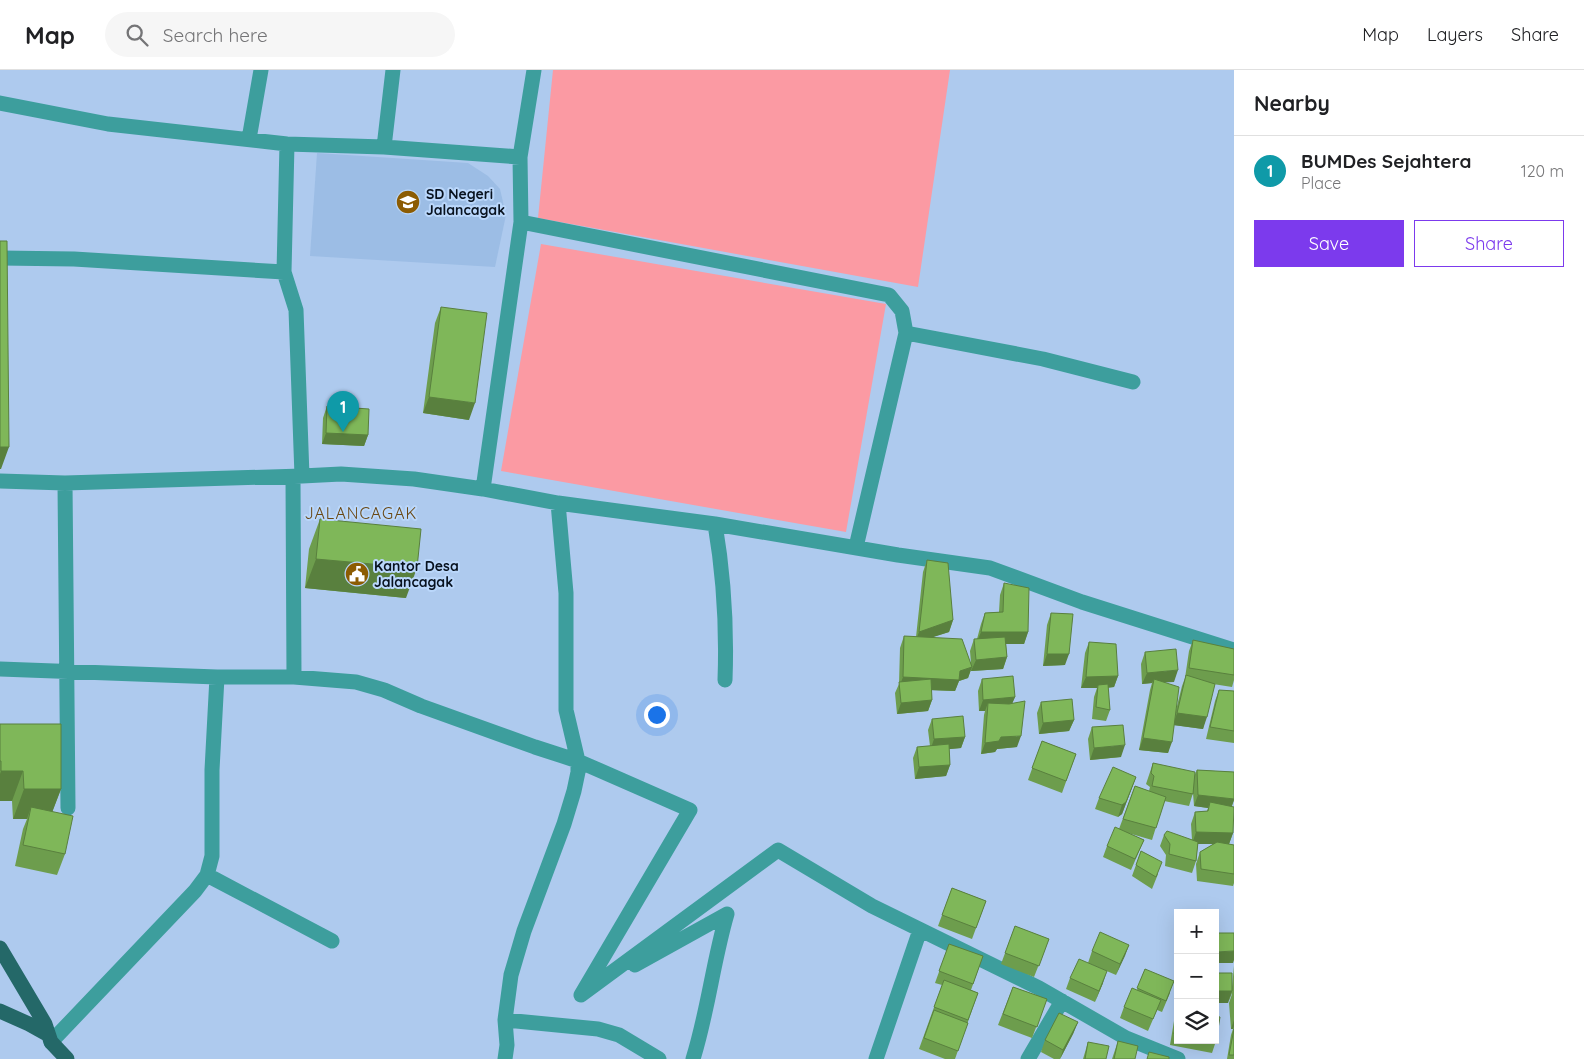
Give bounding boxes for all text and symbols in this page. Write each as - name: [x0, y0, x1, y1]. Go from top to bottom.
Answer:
- search box: [105, 12, 455, 57]
- text: Map: [25, 20, 75, 50]
- icon: search: [123, 21, 151, 49]
- text: Search here: [163, 23, 268, 47]
- text: Map: [1362, 23, 1399, 46]
- text: Layers: [1427, 23, 1483, 46]
- text: Share: [1511, 23, 1559, 46]
- text: Nearby: [1254, 90, 1330, 116]
- text: BUMDes Sejahtera: [1301, 149, 1472, 173]
- text: 1: [1267, 161, 1273, 181]
- text: 120 m: [1521, 161, 1564, 181]
- text: Place: [1301, 173, 1341, 193]
- place label: SD Negeri Jalancagak: [426, 185, 505, 219]
- school or university icon: SD Negeri Jalancagak: [395, 189, 421, 215]
- button: Save: [1254, 220, 1404, 267]
- button: Share: [1414, 220, 1564, 267]
- pin: 1: [327, 391, 359, 432]
- district label: JALANCAGAK: [305, 503, 417, 523]
- place label: Kantor Desa Jalancagak: [374, 557, 459, 591]
- public building icon: Kantor Desa Jalancagak: [344, 561, 370, 587]
- your location: [644, 702, 670, 728]
- map controls: [1174, 909, 1219, 1044]
- button: +: [1174, 909, 1219, 954]
- button: −: [1174, 954, 1219, 999]
- button: layers: [1174, 999, 1219, 1044]

